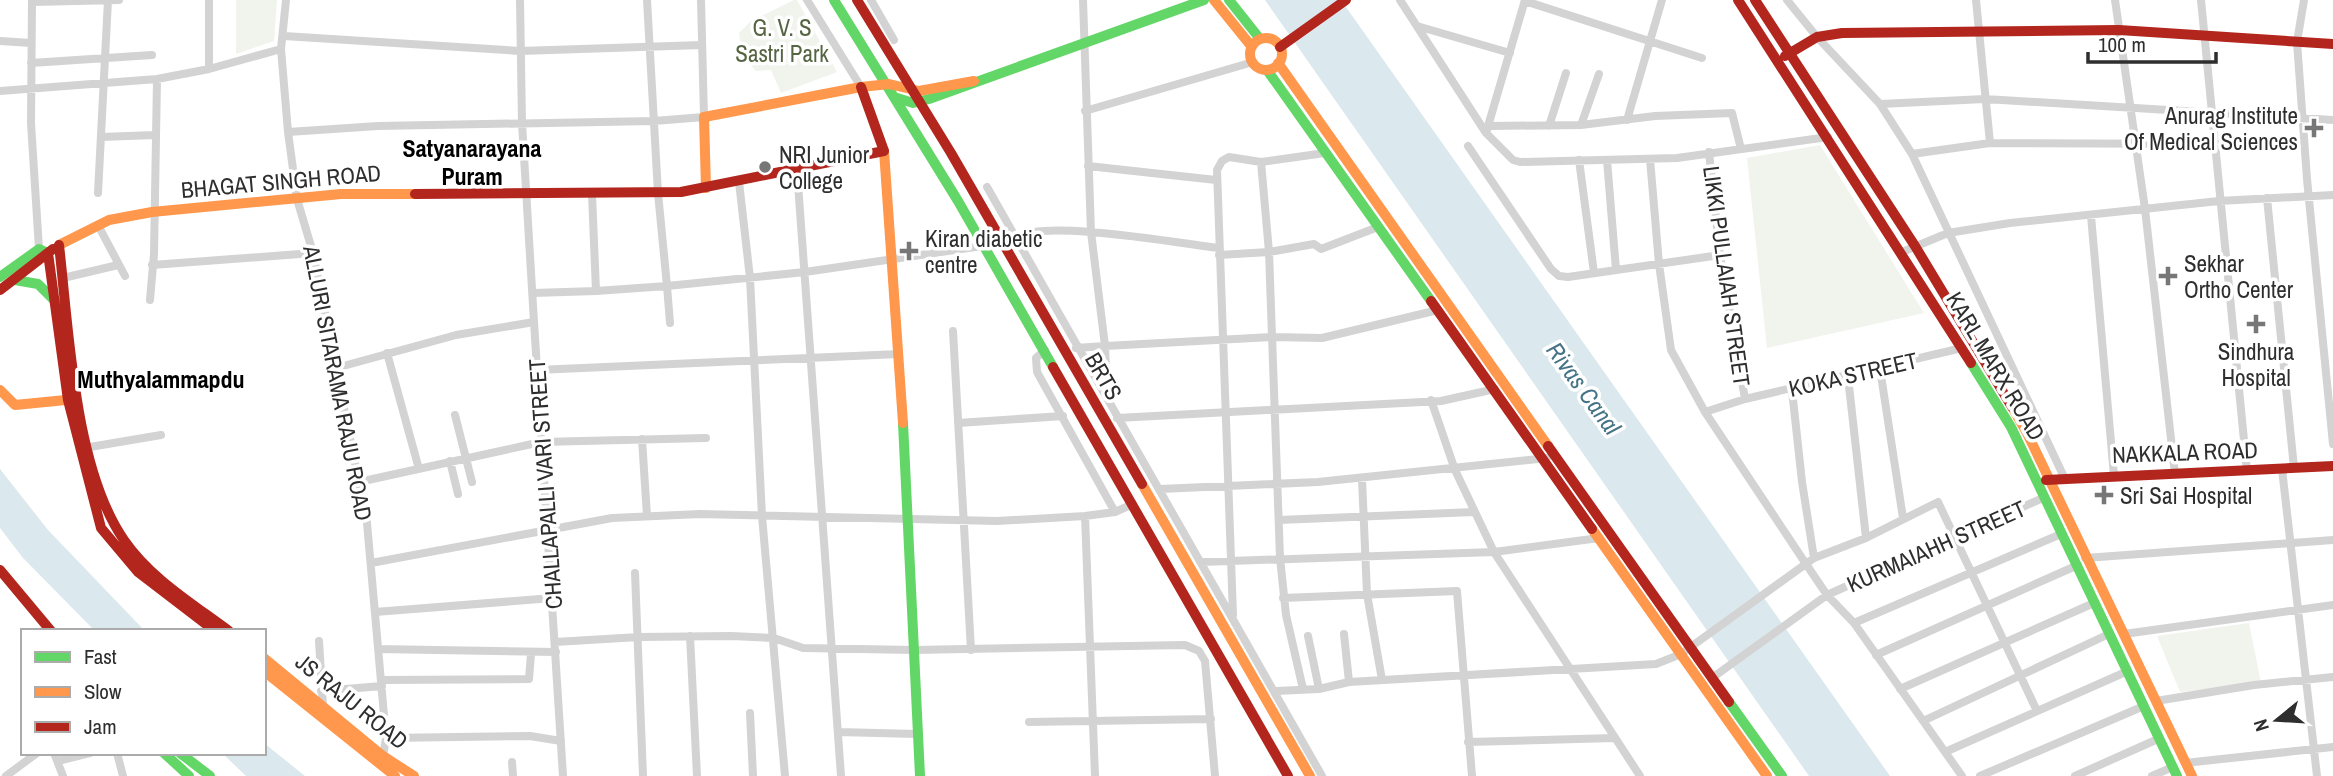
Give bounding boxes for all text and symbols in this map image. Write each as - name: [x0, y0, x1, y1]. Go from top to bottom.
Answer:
- park label: G. V. S Sastri Park: [735, 12, 829, 69]
- scale bar: [2088, 21, 2216, 65]
- text: 100 m: [2098, 30, 2146, 59]
- place label: Anurag Institute Of Medical Sciences: [2124, 100, 2298, 157]
- marker: Anurag Institute Of Medical Sciences: [2304, 118, 2324, 138]
- district label: Satyanarayana Puram: [403, 132, 542, 192]
- place label: NRI Junior College: [779, 139, 870, 196]
- street label: BHAGAT SINGH ROAD: [180, 157, 382, 205]
- marker: NRI Junior College: [757, 159, 773, 175]
- street label: LIKKI PULLAIAH STREET: [1696, 164, 1758, 389]
- place label: Kiran diabetic centre: [925, 223, 1042, 280]
- marker: Kiran diabetic centre: [899, 241, 919, 261]
- street label: ALLURI SITARAMA RAJU ROAD: [296, 242, 380, 523]
- place label: Sekhar Ortho Center: [2184, 248, 2294, 305]
- marker: Sekhar Ortho Center: [2158, 266, 2178, 286]
- street label: KARL MARX ROAD: [1939, 286, 2053, 446]
- marker: Sindhura Hospital: [2246, 314, 2266, 334]
- water label: Rivas Canal: [1540, 335, 1629, 441]
- place label: Sindhura Hospital: [2218, 336, 2295, 393]
- street label: KOKA STREET: [1786, 344, 1921, 404]
- street label: BRTS: [1078, 347, 1130, 405]
- street label: CHALLAPALLI VARI STREET: [521, 357, 569, 610]
- district label: Muthyalammapdu: [77, 363, 245, 395]
- street label: NAKKALA ROAD: [2112, 434, 2258, 470]
- place label: Sri Sai Hospital: [2120, 480, 2252, 511]
- marker: Sri Sai Hospital: [2094, 485, 2114, 505]
- street label: KURMAIAHH STREET: [1842, 492, 2031, 599]
- legend: [21, 629, 266, 755]
- text: Fast: [84, 642, 117, 671]
- street label: JS RAJU ROAD: [289, 646, 415, 756]
- text: Slow: [84, 677, 122, 706]
- north arrow: [2242, 685, 2312, 755]
- text: Jam: [84, 712, 117, 741]
- text: N: [2247, 716, 2275, 735]

